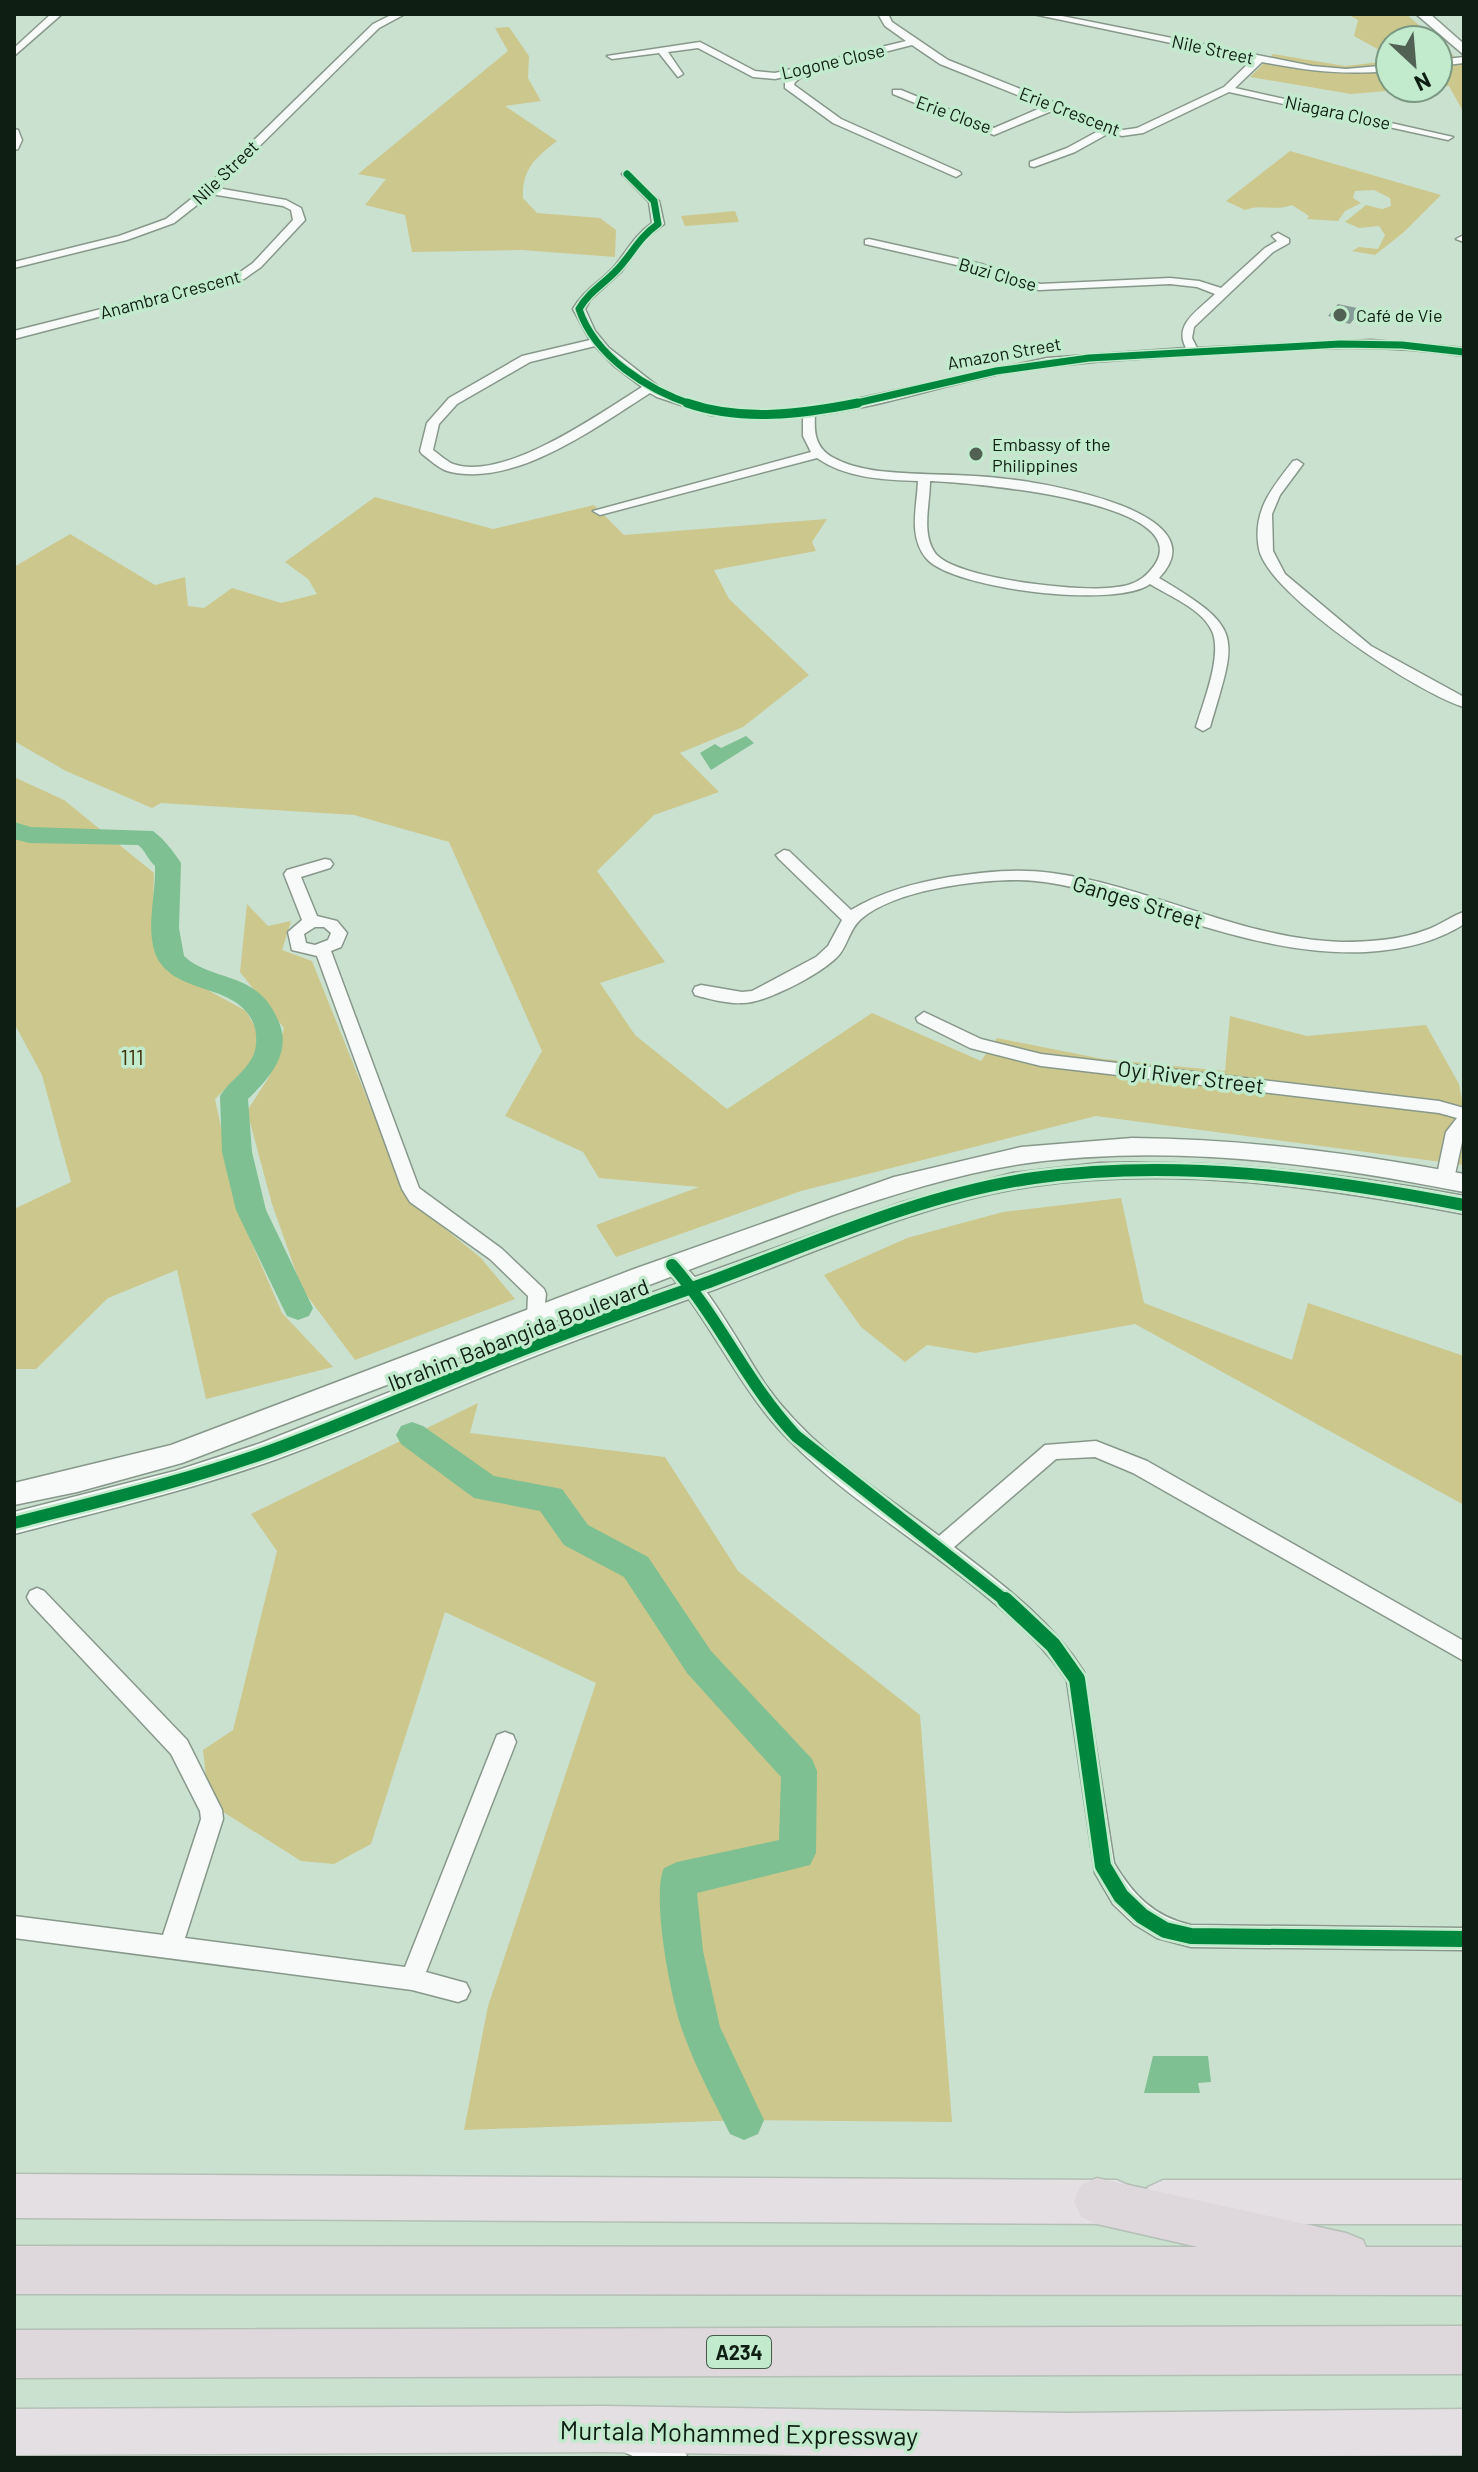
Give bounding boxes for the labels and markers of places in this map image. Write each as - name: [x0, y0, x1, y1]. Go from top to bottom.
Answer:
- place label: Café de Vie: [1356, 304, 1443, 326]
- marker: Café de Vie: [1331, 306, 1349, 324]
- place label: Embassy of the Philippines: [992, 433, 1111, 476]
- marker: Embassy of the Philippines: [967, 445, 985, 463]

